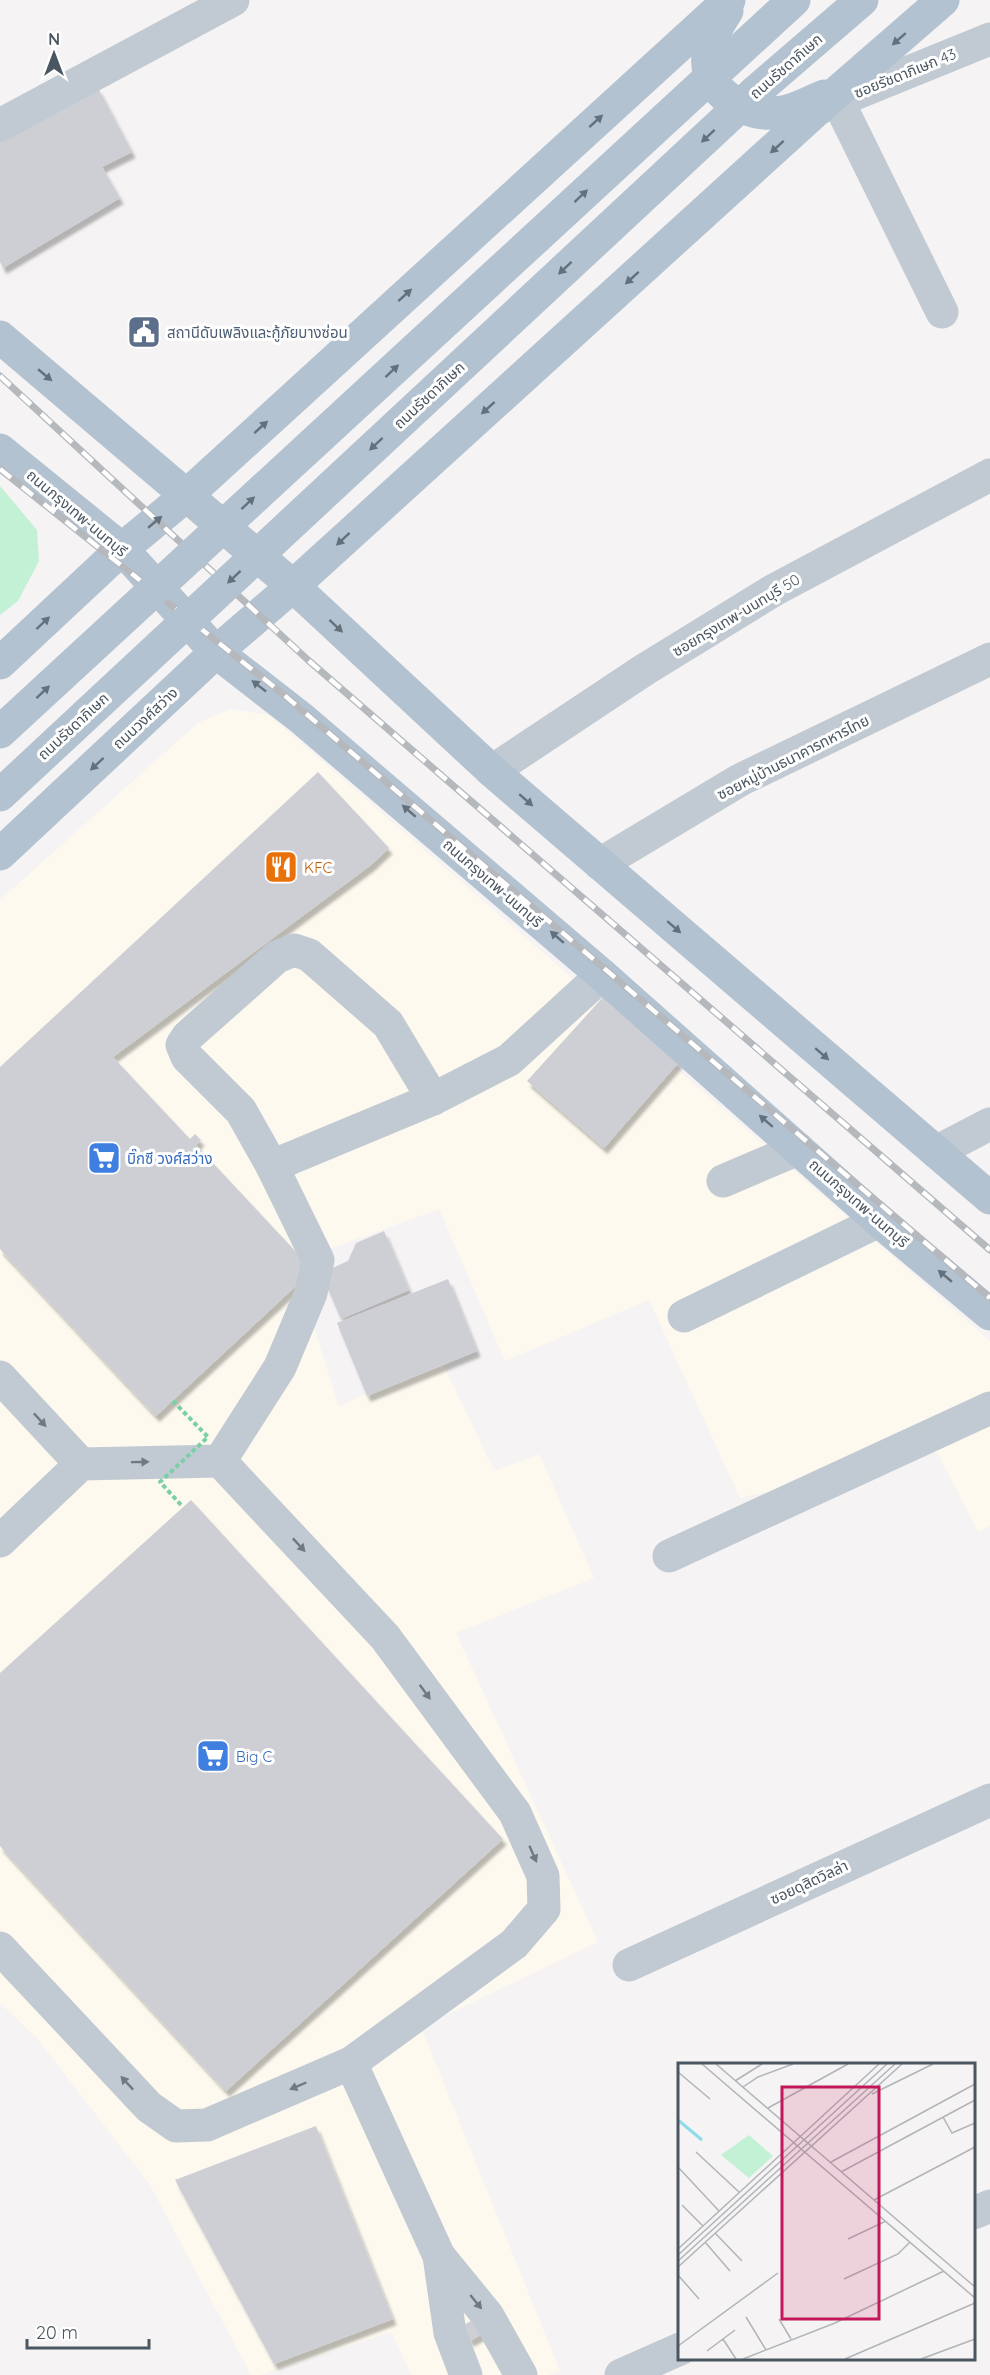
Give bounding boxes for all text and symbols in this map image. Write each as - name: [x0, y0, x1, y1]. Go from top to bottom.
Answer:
- north arrow: [24, 24, 84, 84]
- text: N: [48, 29, 60, 49]
- street label: ถนนรัชดาภิเษก: [746, 29, 826, 103]
- one-way arrow: [892, 32, 907, 45]
- street label: ซอยรัชดาภิเษก 43: [851, 44, 959, 102]
- one-way arrow: [588, 114, 603, 128]
- one-way arrow: [701, 128, 715, 142]
- one-way arrow: [770, 140, 785, 153]
- one-way arrow: [574, 189, 589, 203]
- one-way arrow: [558, 261, 572, 275]
- one-way arrow: [625, 271, 640, 285]
- one-way arrow: [398, 289, 412, 303]
- public building icon: สถานีดับเพลิงและกู้ภัยบางซ่อน: [126, 314, 162, 350]
- place label: สถานีดับเพลิงและกู้ภัยบางซ่อน: [167, 323, 348, 342]
- street label: ถนนรัชดาภิเษก: [390, 357, 468, 433]
- one-way arrow: [384, 364, 399, 378]
- one-way arrow: [37, 368, 52, 381]
- one-way arrow: [481, 401, 496, 414]
- one-way arrow: [253, 421, 268, 434]
- one-way arrow: [369, 437, 384, 451]
- street label: ถนนกรุงเทพ-นนทบุรี: [23, 465, 131, 561]
- one-way arrow: [240, 497, 255, 510]
- one-way arrow: [147, 516, 162, 528]
- one-way arrow: [336, 532, 351, 546]
- street label: ซอยกรุงเทพ-นนทบุรี 50: [669, 569, 803, 661]
- one-way arrow: [226, 570, 241, 584]
- one-way arrow: [35, 617, 49, 631]
- one-way arrow: [328, 619, 343, 633]
- one-way arrow: [252, 680, 267, 692]
- street label: ถนนวงศ์สว่าง: [108, 683, 182, 753]
- one-way arrow: [35, 686, 50, 699]
- street label: ถนนรัชดาภิเษก: [34, 688, 112, 764]
- street label: ซอยหมู่บ้านธนาคารทหารไทย: [714, 710, 872, 804]
- one-way arrow: [89, 757, 104, 771]
- one-way arrow: [518, 793, 533, 806]
- one-way arrow: [401, 804, 417, 817]
- street label: ถนนกรุงเทพ-นนทบุรี: [439, 835, 547, 931]
- restaurant icon: KFC: [263, 849, 299, 885]
- place label: KFC: [304, 858, 332, 877]
- one-way arrow: [666, 920, 681, 933]
- one-way arrow: [549, 931, 565, 944]
- one-way arrow: [814, 1047, 829, 1060]
- one-way arrow: [759, 1115, 774, 1128]
- supermarket icon: บิ๊กซี วงศ์สว่าง: [86, 1140, 122, 1176]
- place label: บิ๊กซี วงศ์สว่าง: [127, 1148, 212, 1168]
- street label: ถนนกรุงเทพ-นนทบุรี: [805, 1155, 913, 1251]
- one-way arrow: [937, 1270, 953, 1283]
- one-way arrow: [33, 1412, 47, 1427]
- one-way arrow: [130, 1458, 149, 1467]
- one-way arrow: [291, 1537, 305, 1551]
- one-way arrow: [419, 1684, 431, 1700]
- supermarket icon: Big C: [195, 1738, 231, 1774]
- place label: Big C: [236, 1747, 272, 1766]
- one-way arrow: [529, 1845, 538, 1862]
- street label: ซอยดุสิตวิลล่า: [767, 1856, 851, 1908]
- inset map: [678, 2063, 975, 2360]
- one-way arrow: [120, 2076, 134, 2091]
- one-way arrow: [288, 2081, 306, 2091]
- one-way arrow: [470, 2294, 483, 2310]
- scale bar: [27, 2312, 148, 2350]
- text: 20 m: [36, 2321, 78, 2344]

